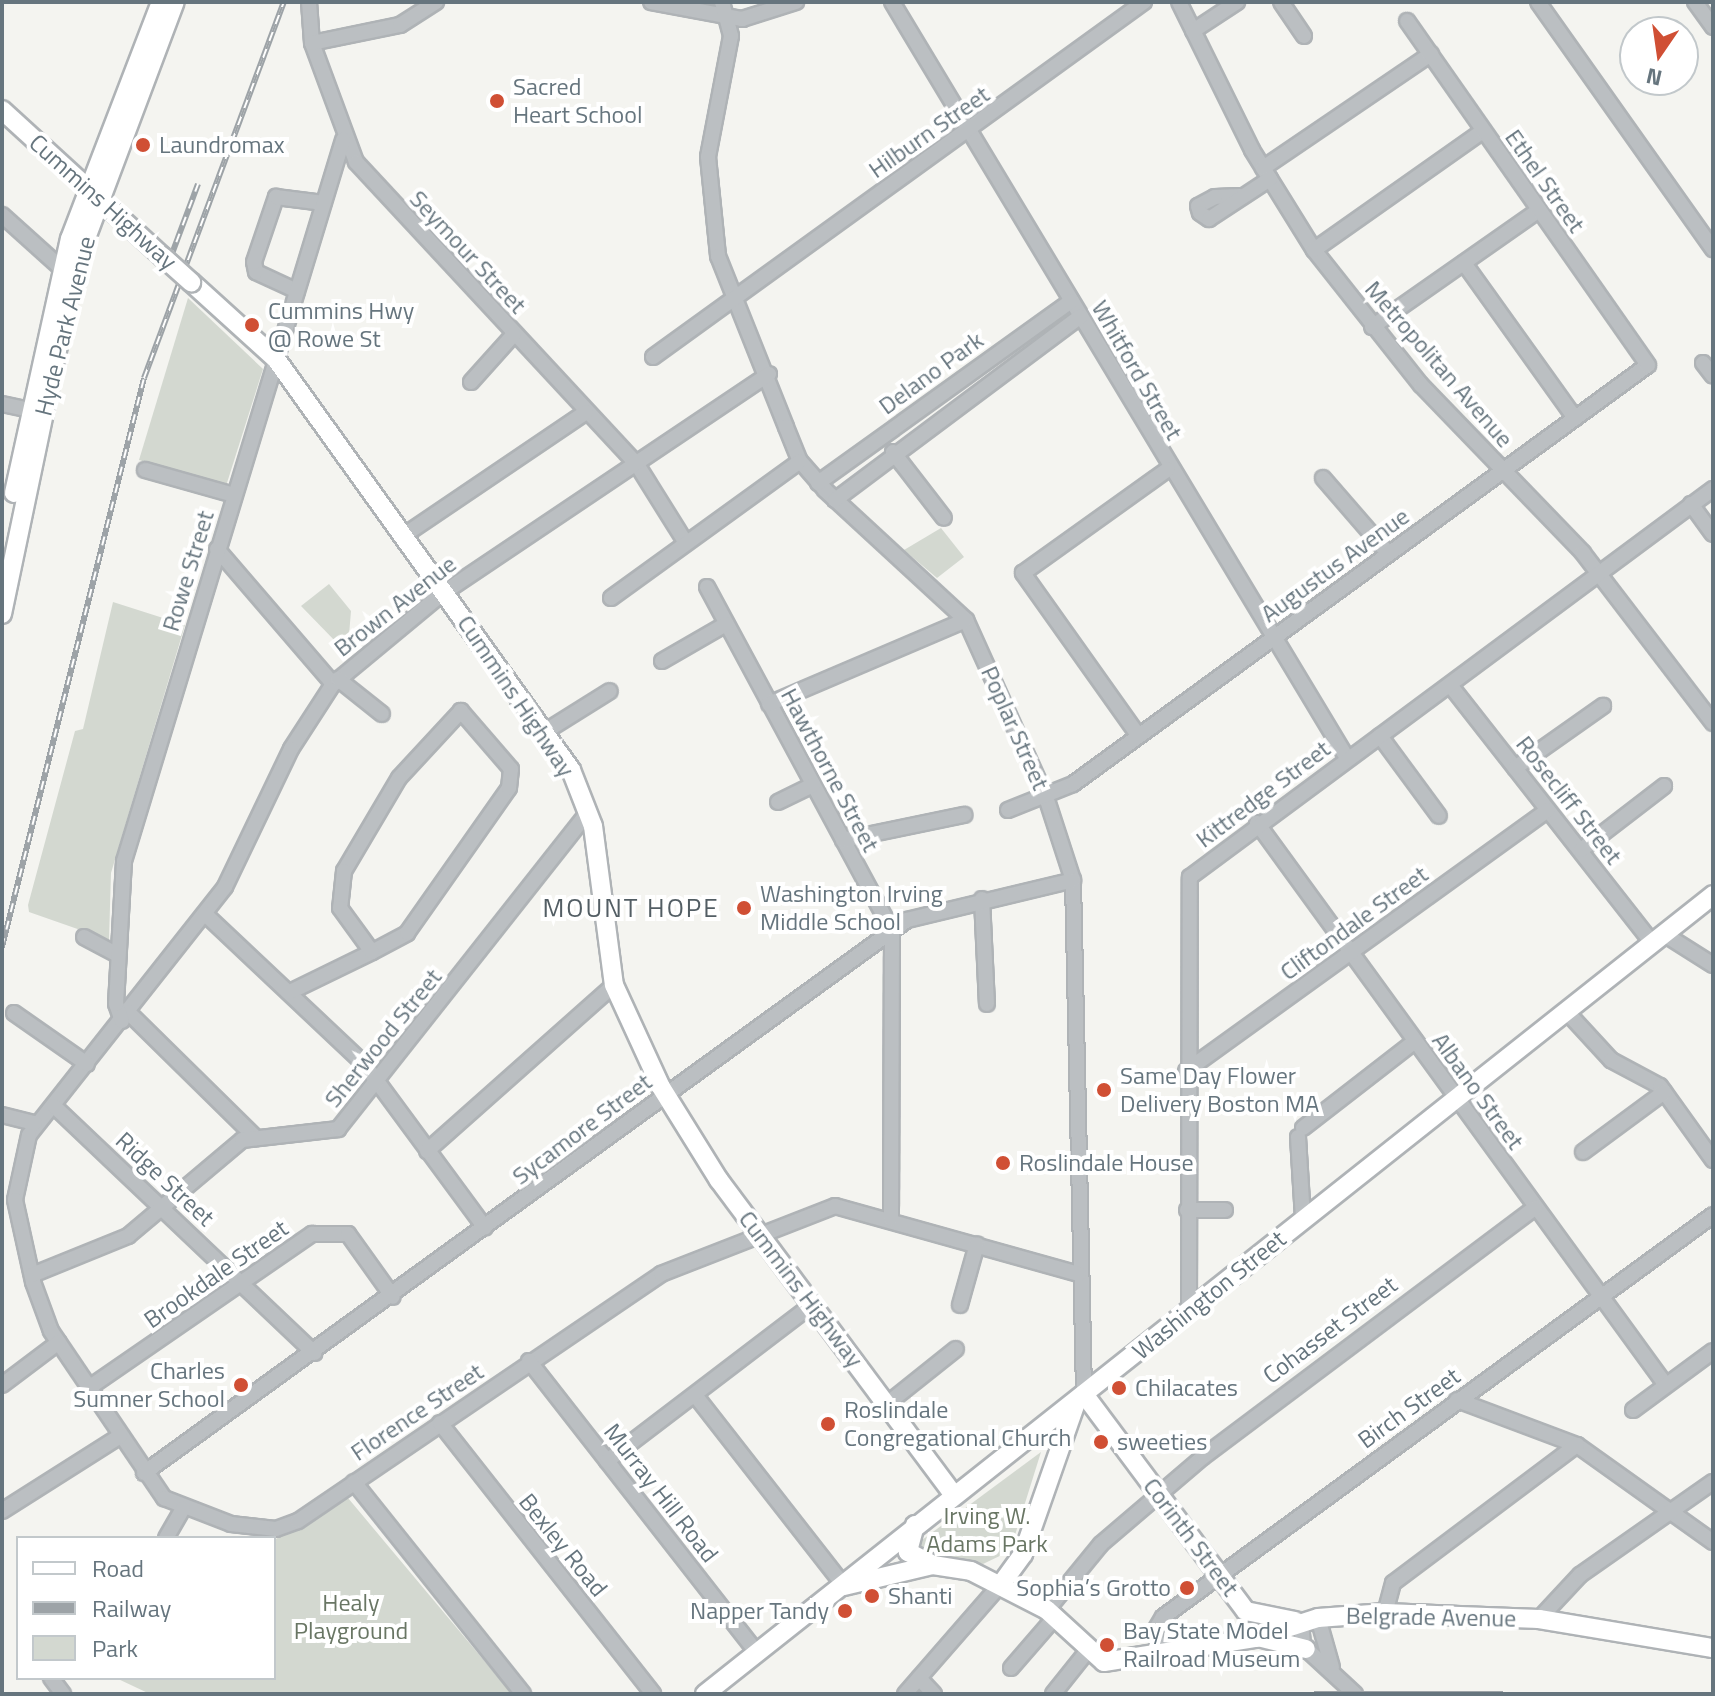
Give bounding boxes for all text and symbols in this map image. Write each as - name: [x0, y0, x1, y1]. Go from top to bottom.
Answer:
- north arrow: [1619, 16, 1699, 96]
- text: N: [1643, 59, 1665, 96]
- place label: Sacred Heart School: [513, 73, 642, 129]
- street label: Hilburn Street: [863, 80, 995, 184]
- marker: Sacred Heart School: [488, 92, 506, 110]
- street label: Ethel Street: [1499, 124, 1591, 238]
- street label: Cummins Highway: [23, 128, 183, 276]
- place label: Laundromax: [159, 131, 285, 159]
- marker: Laundromax: [134, 136, 152, 154]
- street label: Seymour Street: [404, 185, 532, 319]
- street label: Hyde Park Avenue: [29, 233, 101, 419]
- street label: Metropolitan Avenue: [1359, 275, 1519, 453]
- street label: Whitford Street: [1086, 295, 1188, 445]
- place label: Cummins Hwy @ Rowe St: [268, 297, 414, 353]
- marker: Cummins Hwy @ Rowe St: [243, 316, 261, 334]
- street label: Delano Park: [873, 326, 989, 420]
- street label: Augustus Avenue: [1255, 502, 1415, 628]
- street label: Rowe Street: [156, 507, 220, 635]
- street label: Brown Avenue: [328, 549, 462, 663]
- street label: Cummins Highway: [451, 610, 581, 782]
- street label: Poplar Street: [975, 662, 1055, 794]
- street label: Hawthorne Street: [775, 683, 885, 857]
- street label: Rosecliff Street: [1510, 730, 1628, 870]
- street label: Kittredge Street: [1190, 734, 1336, 854]
- street label: Cliftondale Street: [1275, 860, 1433, 986]
- place label: Washington Irving Middle School: [760, 880, 943, 936]
- district label: MOUNT HOPE: [542, 892, 720, 924]
- marker: Washington Irving Middle School: [735, 899, 753, 917]
- street label: Sherwood Street: [318, 963, 448, 1113]
- street label: Albano Street: [1426, 1027, 1530, 1155]
- place label: Same Day Flower Delivery Boston MA: [1120, 1062, 1319, 1118]
- street label: Sycamore Street: [507, 1067, 657, 1191]
- marker: Same Day Flower Delivery Boston MA: [1095, 1081, 1113, 1099]
- street label: Ridge Street: [110, 1126, 220, 1232]
- place label: Roslindale House: [1019, 1149, 1194, 1177]
- marker: Roslindale House: [994, 1154, 1012, 1172]
- street label: Cummins Highway: [733, 1205, 869, 1373]
- street label: Brookdale Street: [139, 1214, 293, 1334]
- street label: Washington Street: [1127, 1224, 1291, 1366]
- street label: Cohasset Street: [1257, 1270, 1403, 1390]
- place label: Charles Sumner School: [73, 1357, 225, 1413]
- street label: Florence Street: [345, 1357, 489, 1467]
- street label: Birch Street: [1353, 1361, 1465, 1455]
- place label: Chilacates: [1135, 1374, 1238, 1402]
- marker: Charles Sumner School: [232, 1376, 250, 1394]
- marker: Chilacates: [1110, 1379, 1128, 1397]
- place label: Roslindale Congregational Church: [844, 1396, 1071, 1452]
- marker: Roslindale Congregational Church: [819, 1415, 837, 1433]
- street label: Murray Hill Road: [598, 1418, 724, 1568]
- place label: sweeties: [1117, 1428, 1207, 1456]
- marker: sweeties: [1092, 1433, 1110, 1451]
- street label: Corinth Street: [1137, 1472, 1245, 1602]
- street label: Bexley Road: [513, 1488, 613, 1602]
- park label: Irving W. Adams Park: [926, 1502, 1048, 1558]
- legend: [16, 1536, 276, 1680]
- text: Road: [92, 1550, 144, 1586]
- place label: Sophia’s Grotto: [1016, 1574, 1171, 1602]
- marker: Sophia’s Grotto: [1178, 1579, 1196, 1597]
- place label: Shanti: [888, 1582, 952, 1610]
- marker: Shanti: [863, 1587, 881, 1605]
- park label: Healy Playground: [294, 1589, 408, 1645]
- text: Railway: [92, 1590, 171, 1626]
- place label: Napper Tandy: [690, 1597, 829, 1625]
- street label: Belgrade Avenue: [1346, 1601, 1516, 1633]
- marker: Napper Tandy: [836, 1602, 854, 1620]
- place label: Bay State Model Railroad Museum: [1123, 1617, 1300, 1673]
- text: Park: [92, 1630, 138, 1666]
- marker: Bay State Model Railroad Museum: [1098, 1636, 1116, 1654]

